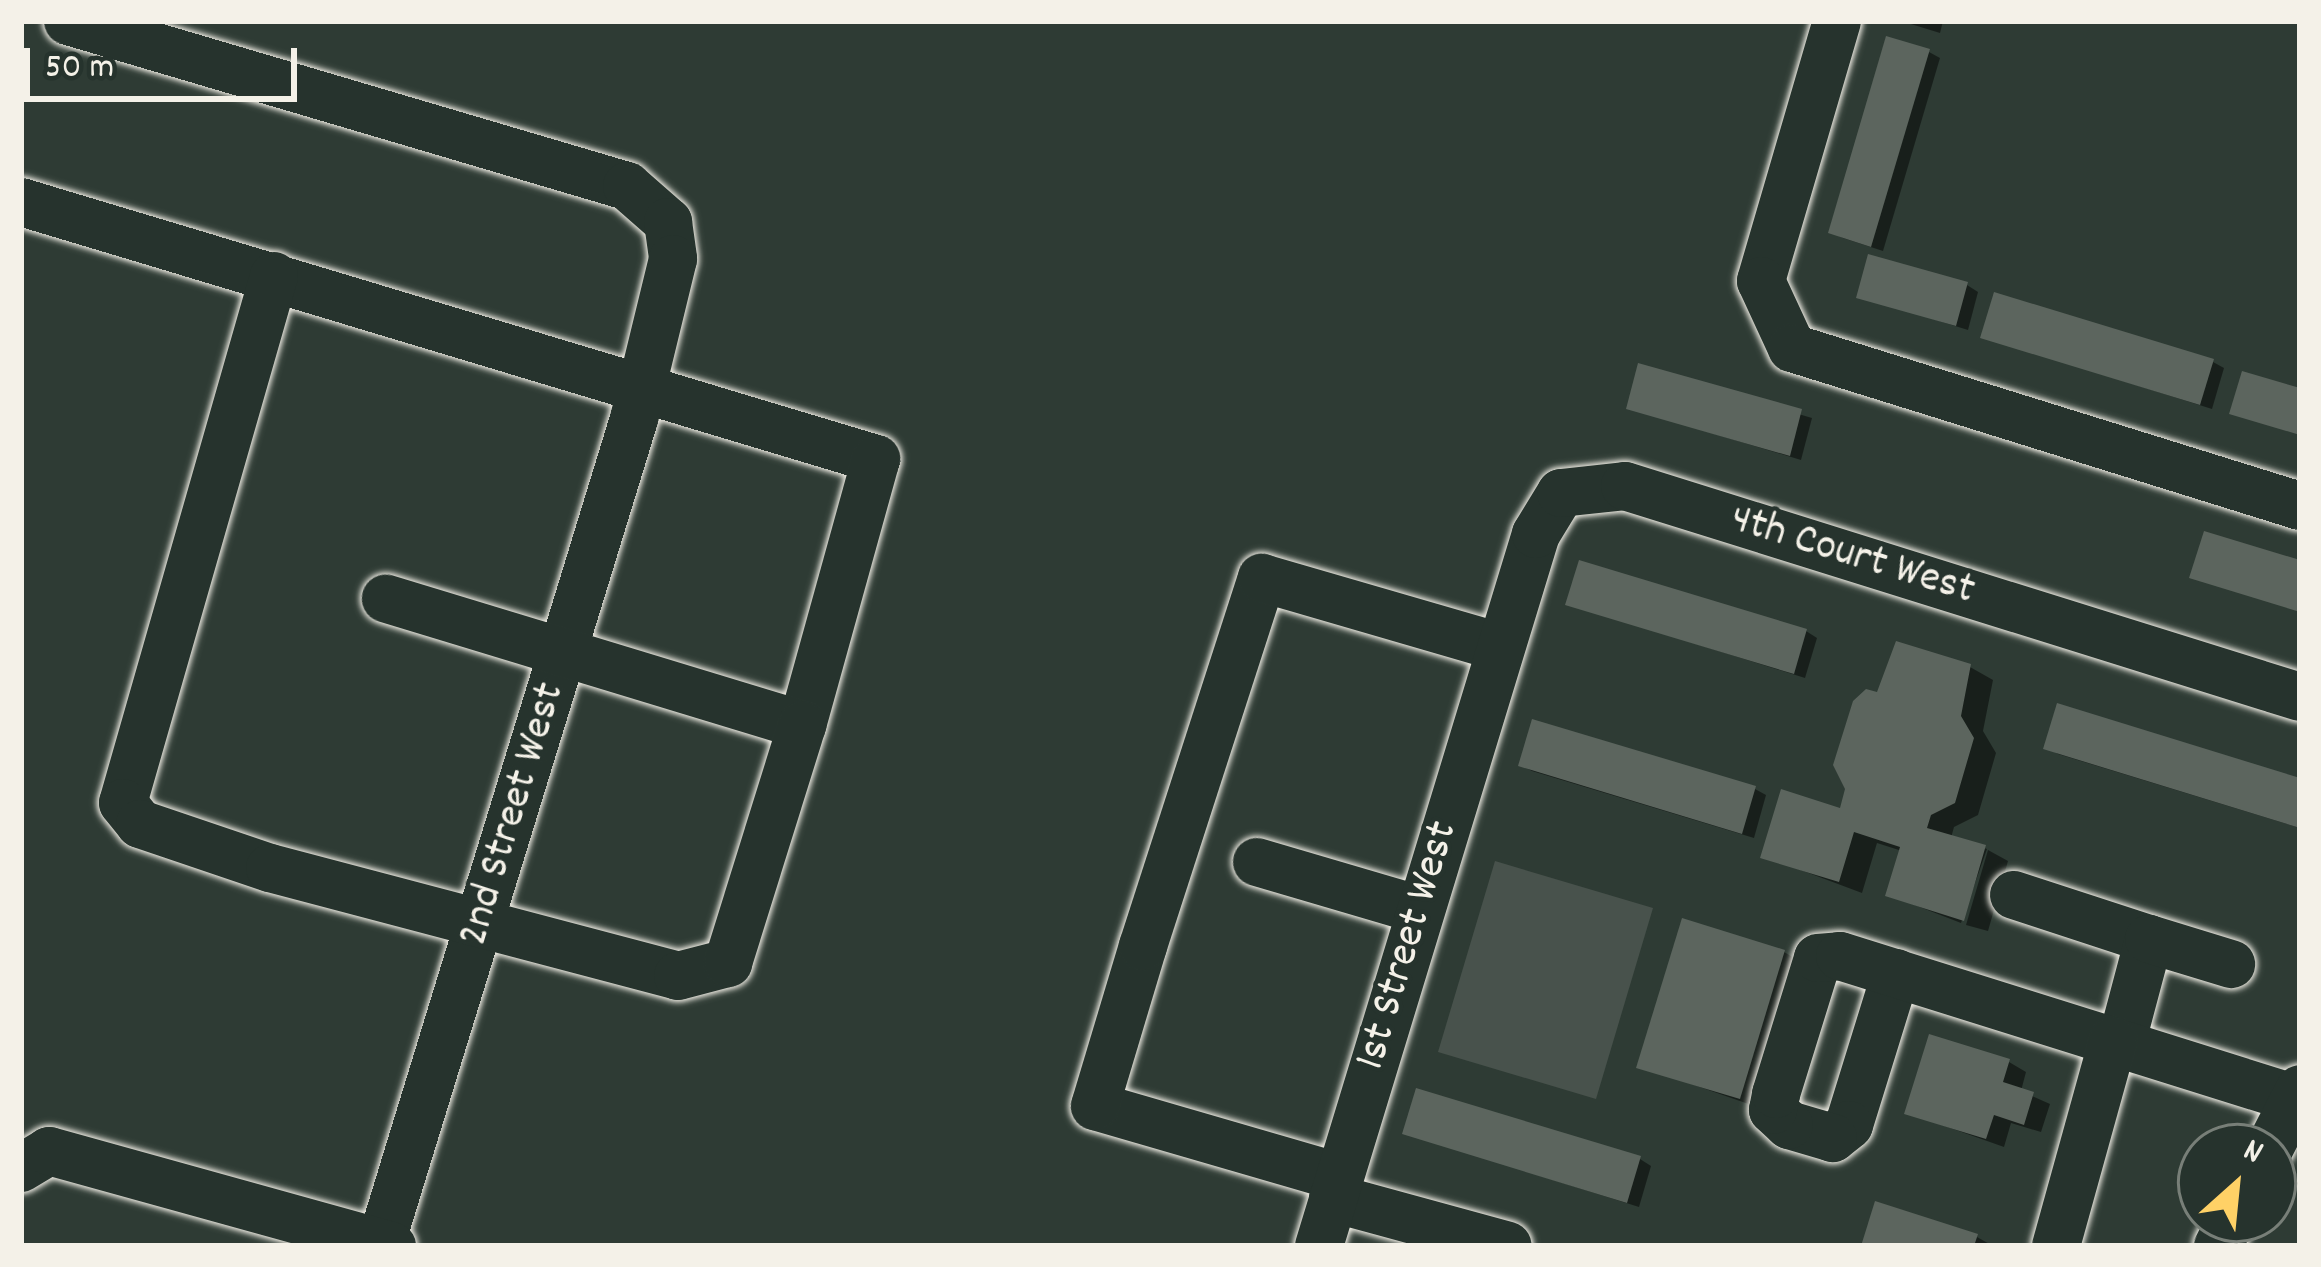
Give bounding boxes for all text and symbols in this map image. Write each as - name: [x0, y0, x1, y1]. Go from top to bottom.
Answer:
- scale bar: [30, 24, 303, 98]
- text: 50 m: [45, 43, 114, 95]
- street label: 4th Court West: [1723, 494, 1981, 620]
- street label: 2nd Street West: [448, 677, 580, 953]
- street label: 1st Street West: [1346, 815, 1472, 1077]
- north arrow: [2177, 1123, 2297, 1243]
- text: N: [2234, 1129, 2270, 1178]

